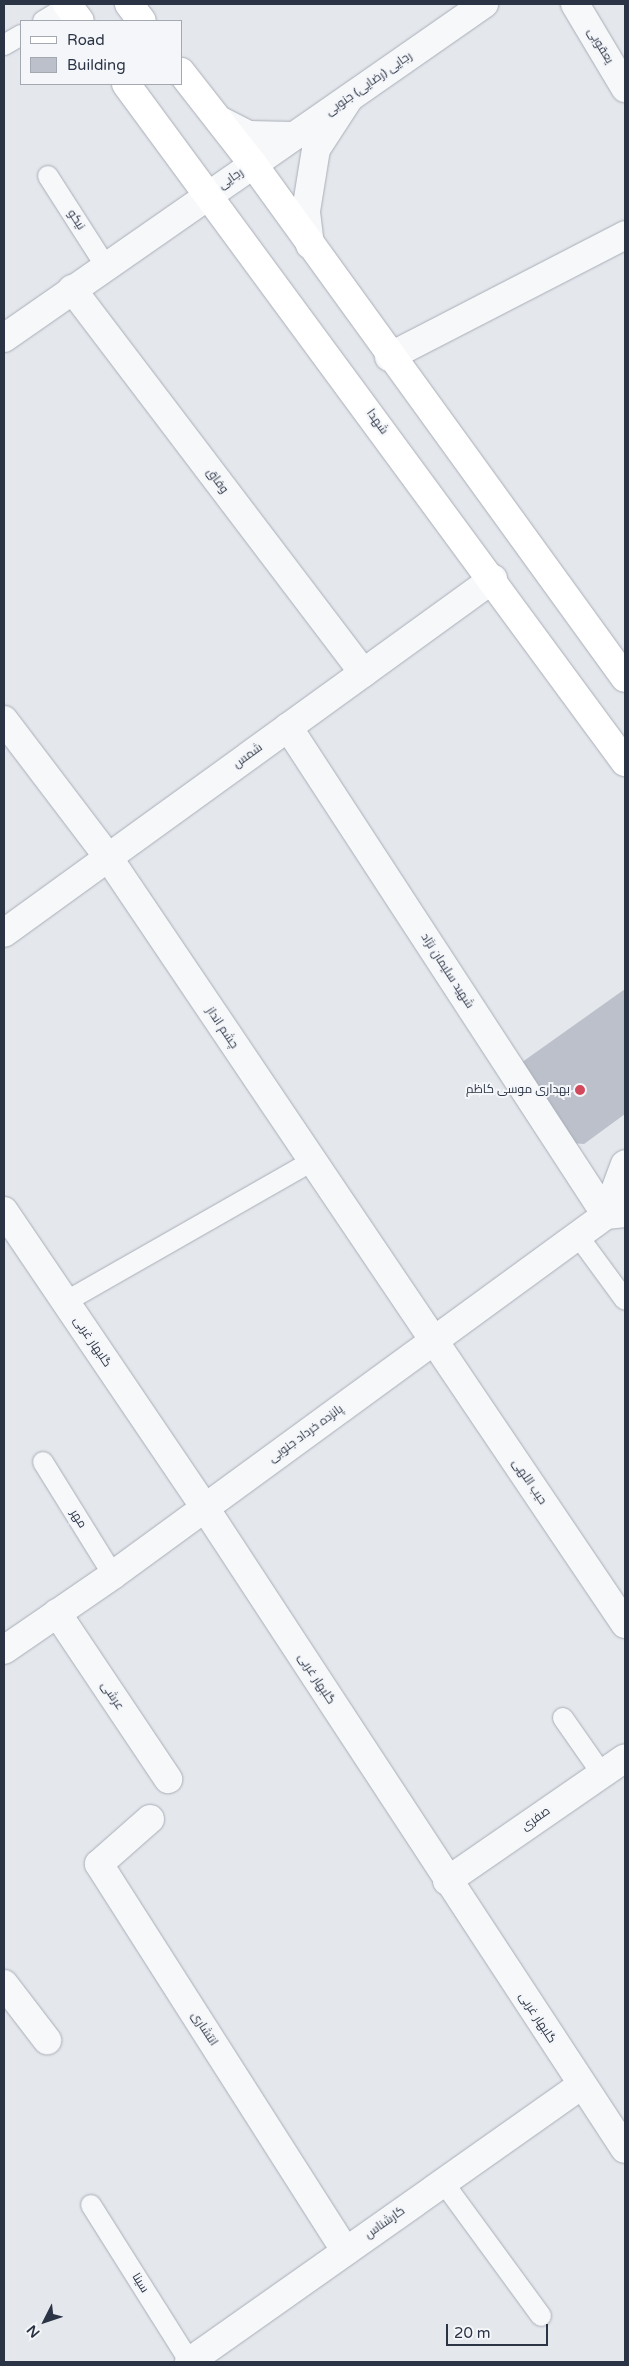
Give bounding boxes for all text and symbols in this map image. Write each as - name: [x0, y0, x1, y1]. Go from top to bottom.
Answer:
- legend: [20, 20, 182, 85]
- street label: یعقوبی: [584, 25, 616, 67]
- text: Road: [67, 31, 105, 49]
- street label: رجایی (رضایی) جنوبی: [323, 49, 415, 119]
- text: Building: [67, 56, 126, 74]
- street label: رجایی: [216, 165, 246, 193]
- street label: نیکو: [64, 207, 88, 233]
- street label: شهدا: [363, 407, 391, 437]
- street label: وفاق: [203, 466, 231, 496]
- street label: شمس: [230, 740, 266, 772]
- street label: شهید سلیمان نژاد: [417, 931, 477, 1011]
- street label: چشم انداز: [203, 1004, 241, 1052]
- place label: بهداری موسی کاظم: [466, 1083, 570, 1097]
- marker: بهداری موسی کاظم: [574, 1084, 586, 1096]
- street label: گلبهار غربی: [70, 1314, 114, 1370]
- street label: پانزده خرداد جنوبی: [266, 1402, 346, 1466]
- street label: حیب اللهی: [509, 1456, 549, 1508]
- street label: مهر: [67, 1507, 89, 1531]
- street label: گلبهار غربی: [294, 1651, 338, 1707]
- street label: عرشی: [97, 1679, 127, 1713]
- street label: صفری: [519, 1804, 553, 1834]
- street label: گلبهار غربی: [515, 1990, 559, 2046]
- street label: انتشاری: [188, 2009, 220, 2049]
- street label: کارشناس: [362, 2204, 408, 2242]
- street label: سینا: [128, 2270, 152, 2296]
- north arrow: [20, 2296, 70, 2346]
- scale bar: [449, 2314, 552, 2346]
- text: N: [23, 2321, 43, 2341]
- text: 20 m: [454, 2324, 491, 2342]

